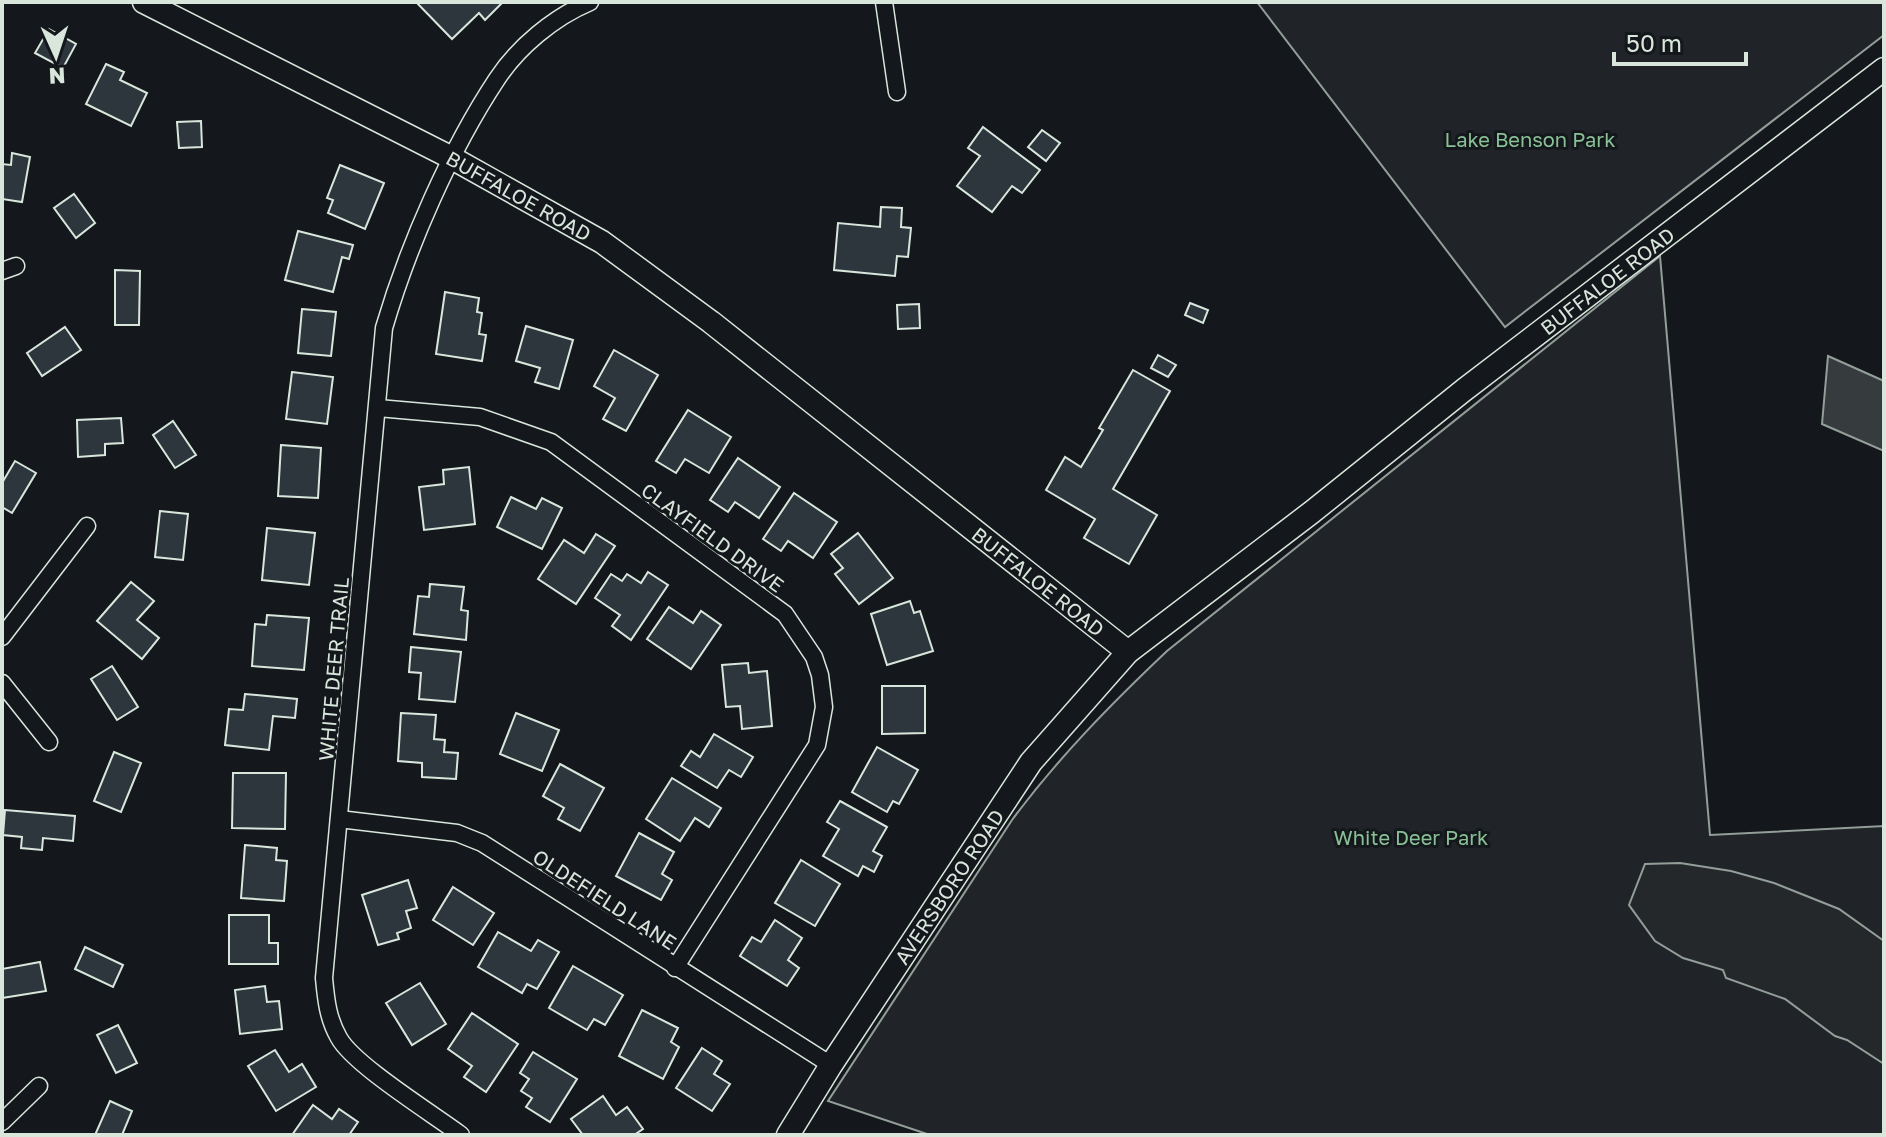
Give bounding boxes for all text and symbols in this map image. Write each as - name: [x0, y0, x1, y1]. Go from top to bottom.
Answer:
- north arrow: [16, 16, 96, 96]
- scale bar: [1614, 16, 1746, 66]
- text: 50 m: [1626, 28, 1682, 57]
- text: N: [48, 63, 66, 90]
- park label: Lake Benson Park: [1445, 127, 1615, 151]
- street label: BUFFALOE ROAD: [442, 145, 596, 246]
- street label: BUFFALOE ROAD: [1535, 222, 1679, 339]
- street label: CLAYFIELD DRIVE: [637, 477, 789, 597]
- street label: BUFFALOE ROAD: [967, 521, 1109, 641]
- street label: WHITE DEER TRAIL: [313, 576, 353, 762]
- street label: AVERSBORO ROAD: [889, 805, 1009, 969]
- park label: White Deer Park: [1334, 825, 1488, 849]
- street label: OLDEFIELD LANE: [529, 844, 681, 954]

